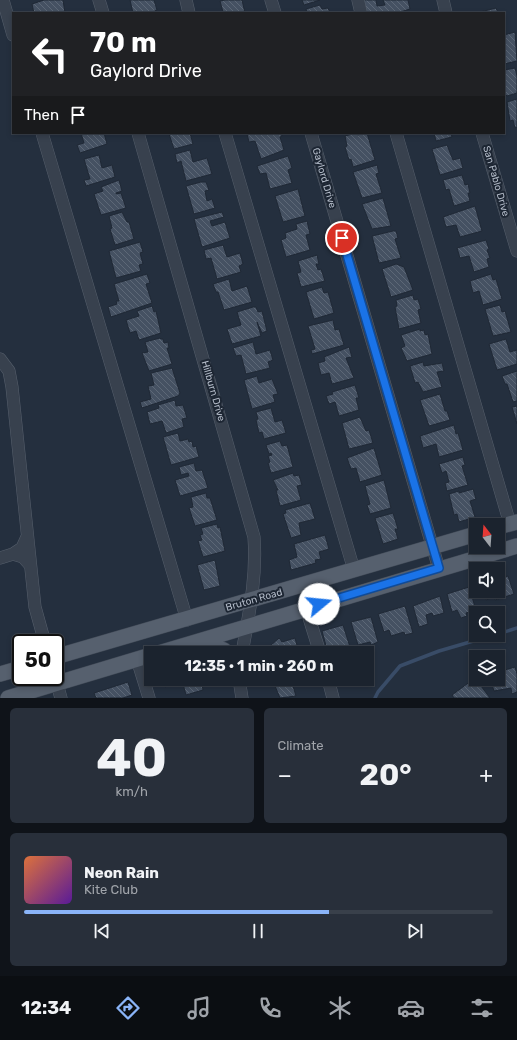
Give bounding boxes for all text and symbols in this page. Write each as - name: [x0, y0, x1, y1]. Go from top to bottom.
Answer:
- text: 70 m: [90, 26, 157, 59]
- icon: left: [24, 28, 76, 80]
- text: Gaylord Drive: [90, 60, 202, 82]
- icon: arrive: [67, 104, 89, 126]
- text: Then: [24, 106, 59, 124]
- street label: San Pablo Drive: [480, 144, 512, 218]
- street label: Gaylord Drive: [310, 147, 338, 210]
- pin: [325, 221, 359, 255]
- icon: arrive: [331, 227, 353, 249]
- street label: Hillburn Drive: [199, 359, 228, 423]
- north arrow: [469, 518, 505, 554]
- map controls: [469, 518, 505, 686]
- button: sound: [469, 562, 505, 598]
- position arrow: [298, 583, 340, 625]
- street label: Bruton Road: [224, 586, 284, 614]
- button: search: [469, 606, 505, 642]
- speed limit sign: 50: [12, 634, 64, 686]
- button: layers: [469, 650, 505, 686]
- text: 12:35 · 1 min · 260 m: [185, 657, 333, 675]
- text: 40: [96, 727, 167, 789]
- text: Climate: [278, 738, 324, 753]
- text: 20°: [359, 757, 412, 793]
- text: −: [278, 762, 292, 789]
- text: +: [479, 762, 493, 789]
- text: km/h: [116, 784, 148, 799]
- text: Neon Rain: [84, 864, 159, 882]
- text: Kite Club: [84, 882, 138, 897]
- icon: previous: [91, 920, 113, 942]
- icon: pause: [247, 920, 269, 942]
- icon: next: [404, 920, 426, 942]
- icon: directions: [114, 994, 142, 1022]
- icon: music: [185, 994, 213, 1022]
- icon: phone: [256, 994, 284, 1022]
- icon: climate: [326, 994, 354, 1022]
- icon: car: [397, 994, 425, 1022]
- icon: filters: [468, 994, 496, 1022]
- text: 12:34: [21, 997, 71, 1019]

